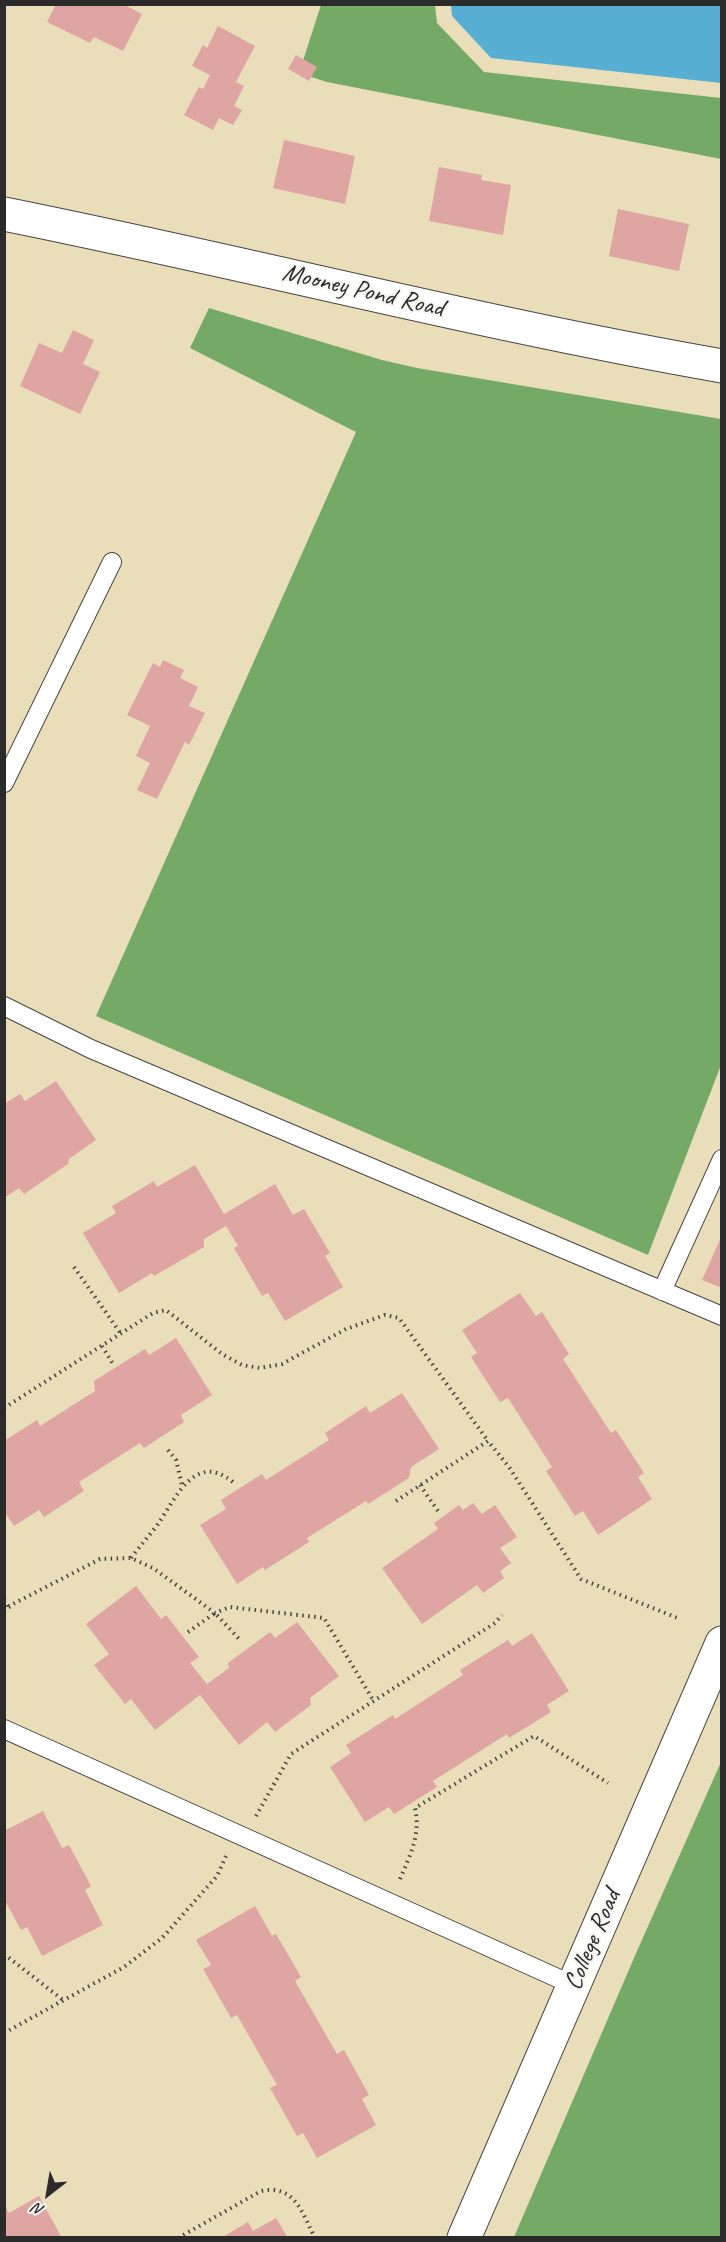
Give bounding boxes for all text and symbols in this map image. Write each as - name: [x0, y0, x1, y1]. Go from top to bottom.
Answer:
- street label: Mooney Pond Road: [279, 257, 447, 325]
- street label: College Road: [558, 1885, 628, 1995]
- north arrow: [18, 2164, 78, 2224]
- text: N: [29, 2198, 48, 2221]

